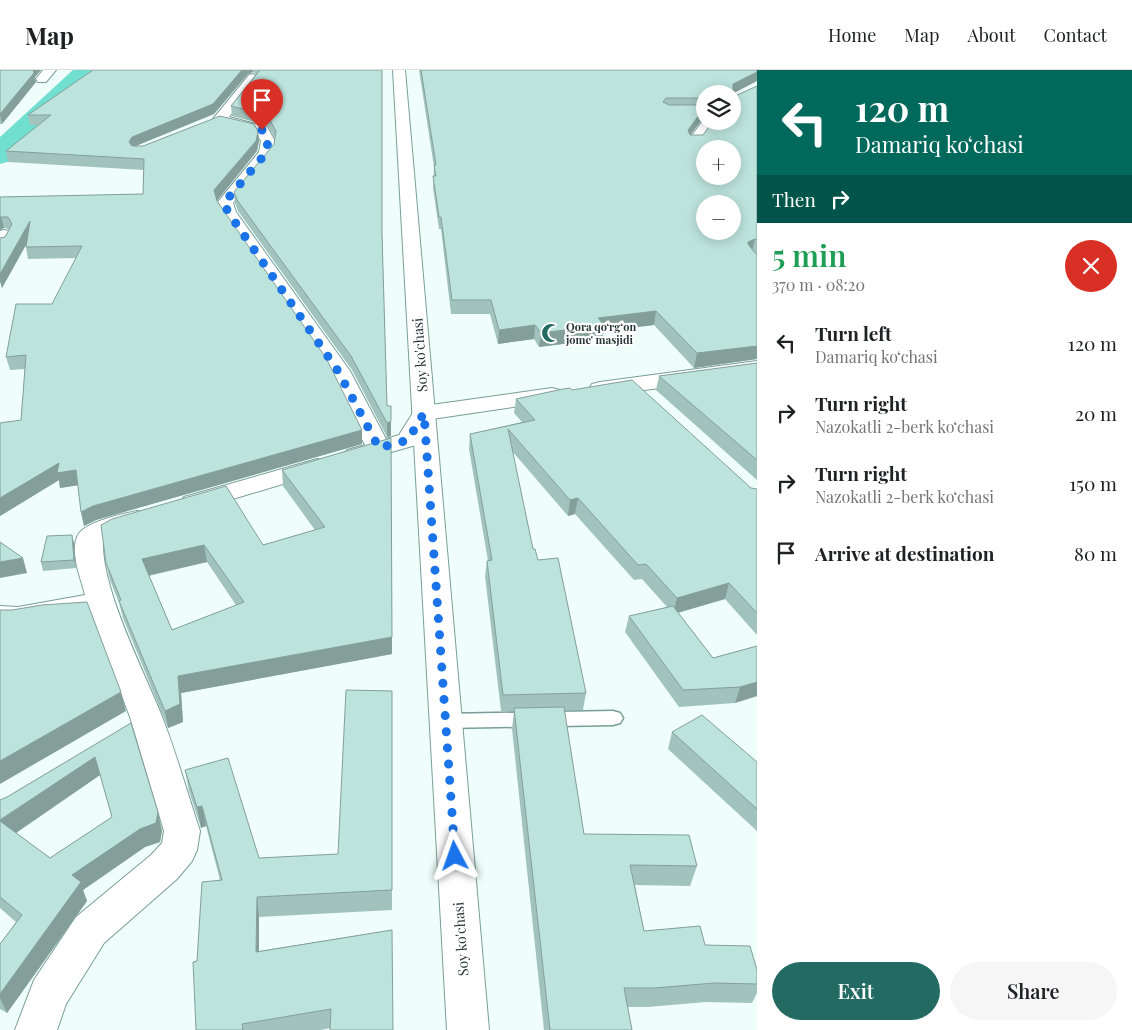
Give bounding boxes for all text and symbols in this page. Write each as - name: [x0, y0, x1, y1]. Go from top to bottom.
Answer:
- text: Map: [25, 19, 74, 51]
- text: Home: [828, 23, 876, 47]
- text: Map: [904, 23, 939, 47]
- text: About: [967, 23, 1016, 47]
- text: Contact: [1044, 23, 1107, 47]
- pin: [241, 79, 283, 130]
- text: 120 m: [855, 84, 949, 131]
- map controls: [696, 85, 741, 240]
- button: layers: [696, 85, 741, 130]
- icon: arrive: [248, 86, 276, 114]
- icon: left: [772, 90, 837, 155]
- text: Damariq koʻchasi: [855, 129, 1024, 159]
- button: +: [696, 140, 741, 185]
- icon: right: [826, 185, 854, 213]
- text: Then: [772, 186, 816, 212]
- button: −: [696, 195, 741, 240]
- text: 5 min: [772, 235, 847, 275]
- button: close: [1065, 240, 1117, 292]
- text: 370 m · 08:20: [772, 274, 865, 295]
- street label: Soy ko'chasi: [407, 317, 432, 393]
- place label: Qora qoʻrgʻon jome' masjidi: [565, 319, 636, 347]
- text: Turn left: [815, 320, 892, 346]
- mosque icon: Qora qoʻrgʻon jome' masjidi: [540, 322, 562, 344]
- icon: left: [772, 329, 800, 357]
- text: 120 m: [1068, 330, 1117, 356]
- text: Damariq koʻchasi: [815, 346, 938, 367]
- text: Turn right: [815, 390, 907, 416]
- icon: right: [772, 399, 800, 427]
- text: 20 m: [1075, 400, 1117, 426]
- text: Nazokatli 2-berk koʻchasi: [815, 416, 994, 437]
- text: Turn right: [815, 460, 907, 486]
- icon: right: [772, 469, 800, 497]
- text: 150 m: [1069, 470, 1117, 496]
- text: Nazokatli 2-berk koʻchasi: [815, 486, 994, 507]
- icon: arrive: [772, 539, 800, 567]
- text: Arrive at destination: [815, 540, 995, 566]
- text: 80 m: [1074, 540, 1117, 566]
- position arrow: [428, 829, 480, 881]
- street label: Soy ko'chasi: [448, 901, 473, 977]
- button: Exit: [772, 962, 940, 1020]
- button: Share: [950, 962, 1117, 1020]

